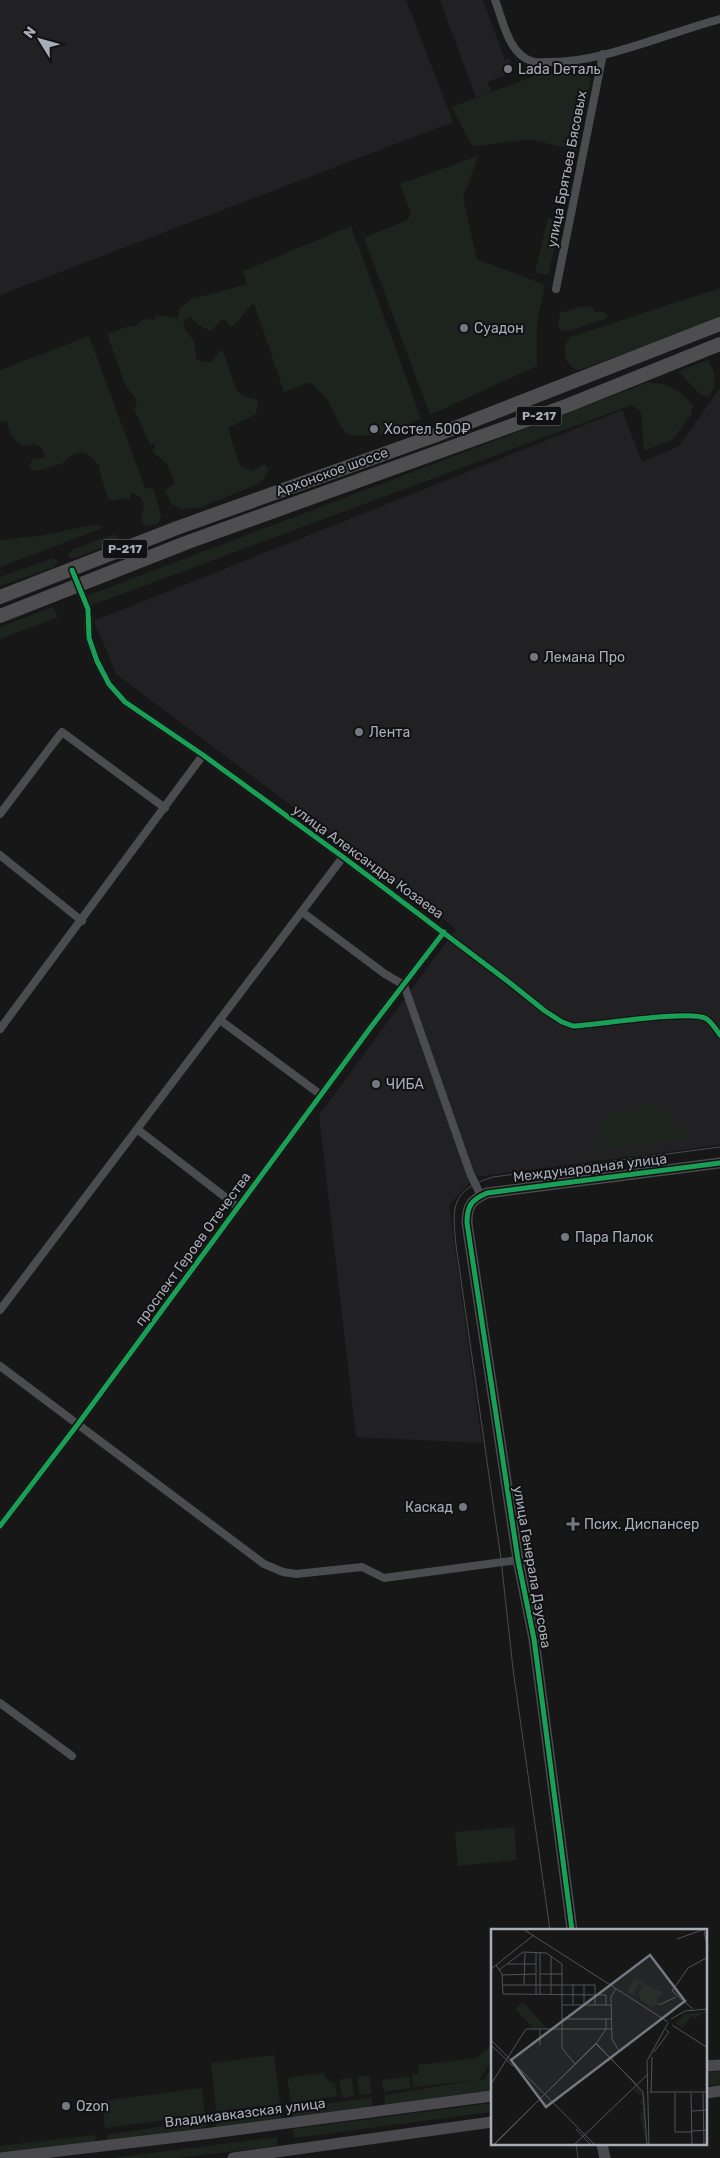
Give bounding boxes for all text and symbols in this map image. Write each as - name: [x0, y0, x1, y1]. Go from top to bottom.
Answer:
- north arrow: [15, 15, 65, 65]
- text: N: [20, 23, 40, 42]
- place label: Lada Dеталь: [518, 61, 601, 78]
- marker: Lada Dеталь: [502, 63, 514, 75]
- street label: улица Брятьев Бясовых: [543, 89, 591, 249]
- place label: Суадон: [474, 320, 524, 337]
- marker: Суадон: [458, 322, 470, 334]
- road number: Р-217: [516, 406, 562, 426]
- place label: Хостел 500₽: [384, 421, 471, 438]
- marker: Хостел 500₽: [368, 423, 380, 435]
- street label: Архонское шоссе: [273, 444, 391, 500]
- road number: Р-217: [102, 540, 148, 558]
- place label: Лемана Про: [544, 649, 625, 666]
- marker: Лемана Про: [528, 651, 540, 663]
- place label: Лента: [369, 724, 410, 741]
- marker: Лента: [353, 726, 365, 738]
- street label: улица Александра Козаева: [289, 801, 447, 923]
- place label: ЧИБА: [386, 1076, 425, 1093]
- marker: ЧИБА: [370, 1078, 382, 1090]
- street label: Международная улица: [512, 1150, 668, 1186]
- street label: проспект Героев Отечества: [131, 1169, 255, 1329]
- place label: Пара Палок: [575, 1229, 654, 1246]
- marker: Пара Палок: [559, 1231, 571, 1243]
- street label: улица Генерала Дзусова: [509, 1484, 555, 1650]
- place label: Каскад: [405, 1499, 453, 1516]
- marker: Каскад: [457, 1501, 469, 1513]
- place label: Псих. Диспансер: [584, 1516, 699, 1533]
- marker: Псих. Диспансер: [566, 1517, 580, 1531]
- inset map: [491, 1929, 708, 2146]
- street label: Владикавказская улица: [164, 2095, 326, 2131]
- place label: Ozon: [76, 2098, 109, 2115]
- marker: Ozon: [60, 2100, 72, 2112]

